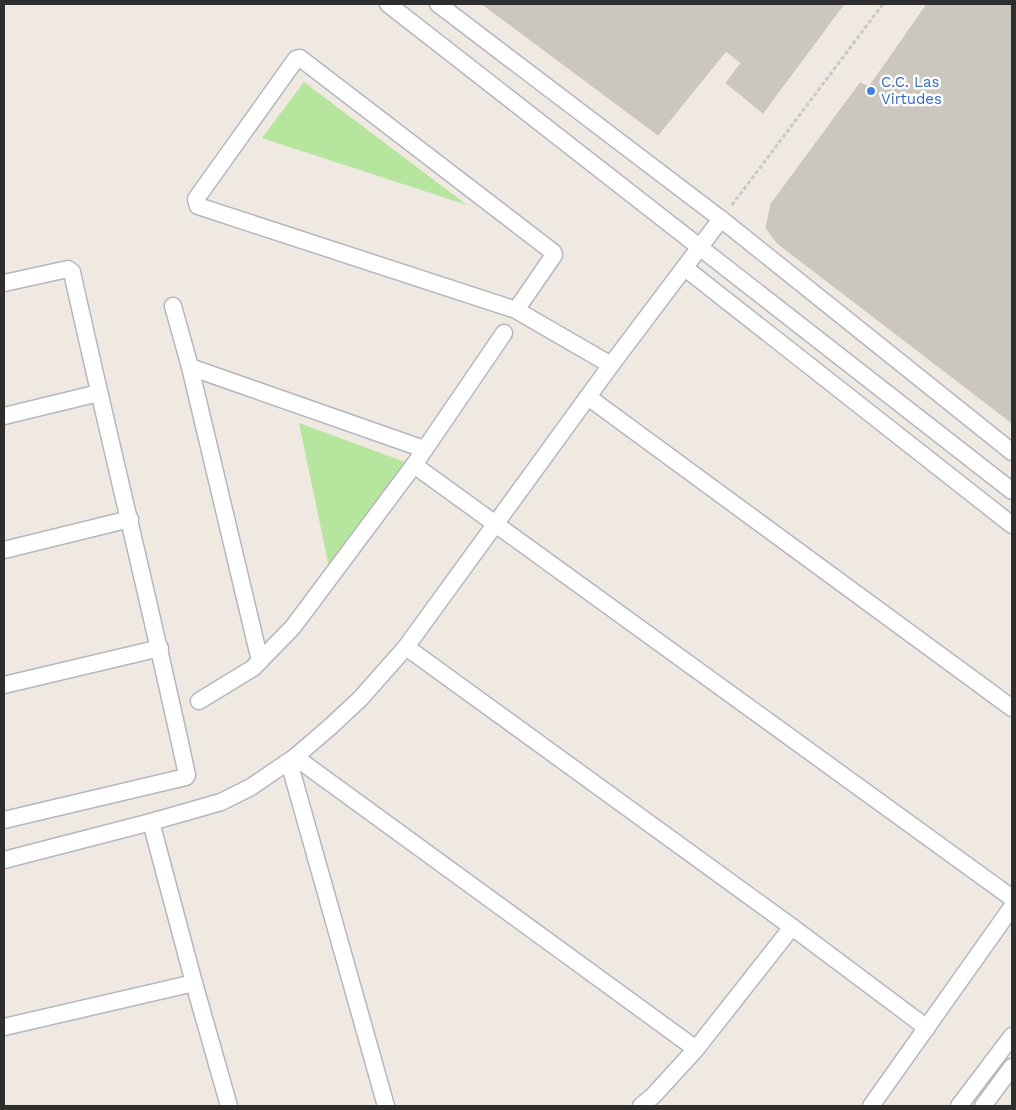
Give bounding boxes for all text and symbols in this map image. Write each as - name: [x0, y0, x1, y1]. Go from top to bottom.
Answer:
- place label: C.C. Las Virtudes: [881, 73, 942, 108]
- marker: C.C. Las Virtudes: [865, 85, 877, 97]

